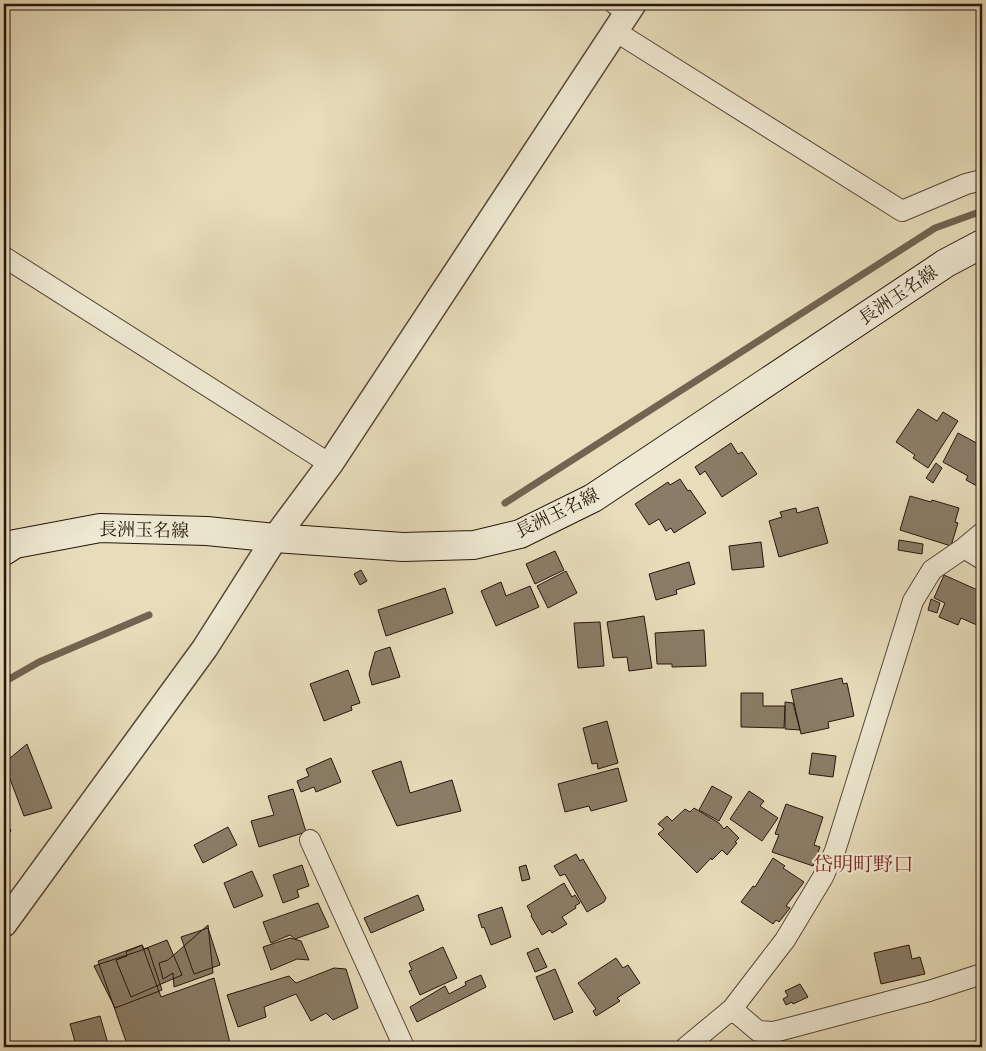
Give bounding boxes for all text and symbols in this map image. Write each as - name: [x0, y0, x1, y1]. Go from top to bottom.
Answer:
- street label: 長洲玉名線: [855, 262, 943, 331]
- street label: 長洲玉名線: [512, 484, 603, 544]
- street label: 長洲玉名線: [99, 519, 189, 544]
- district label: 岱明町野口: [813, 853, 913, 878]

